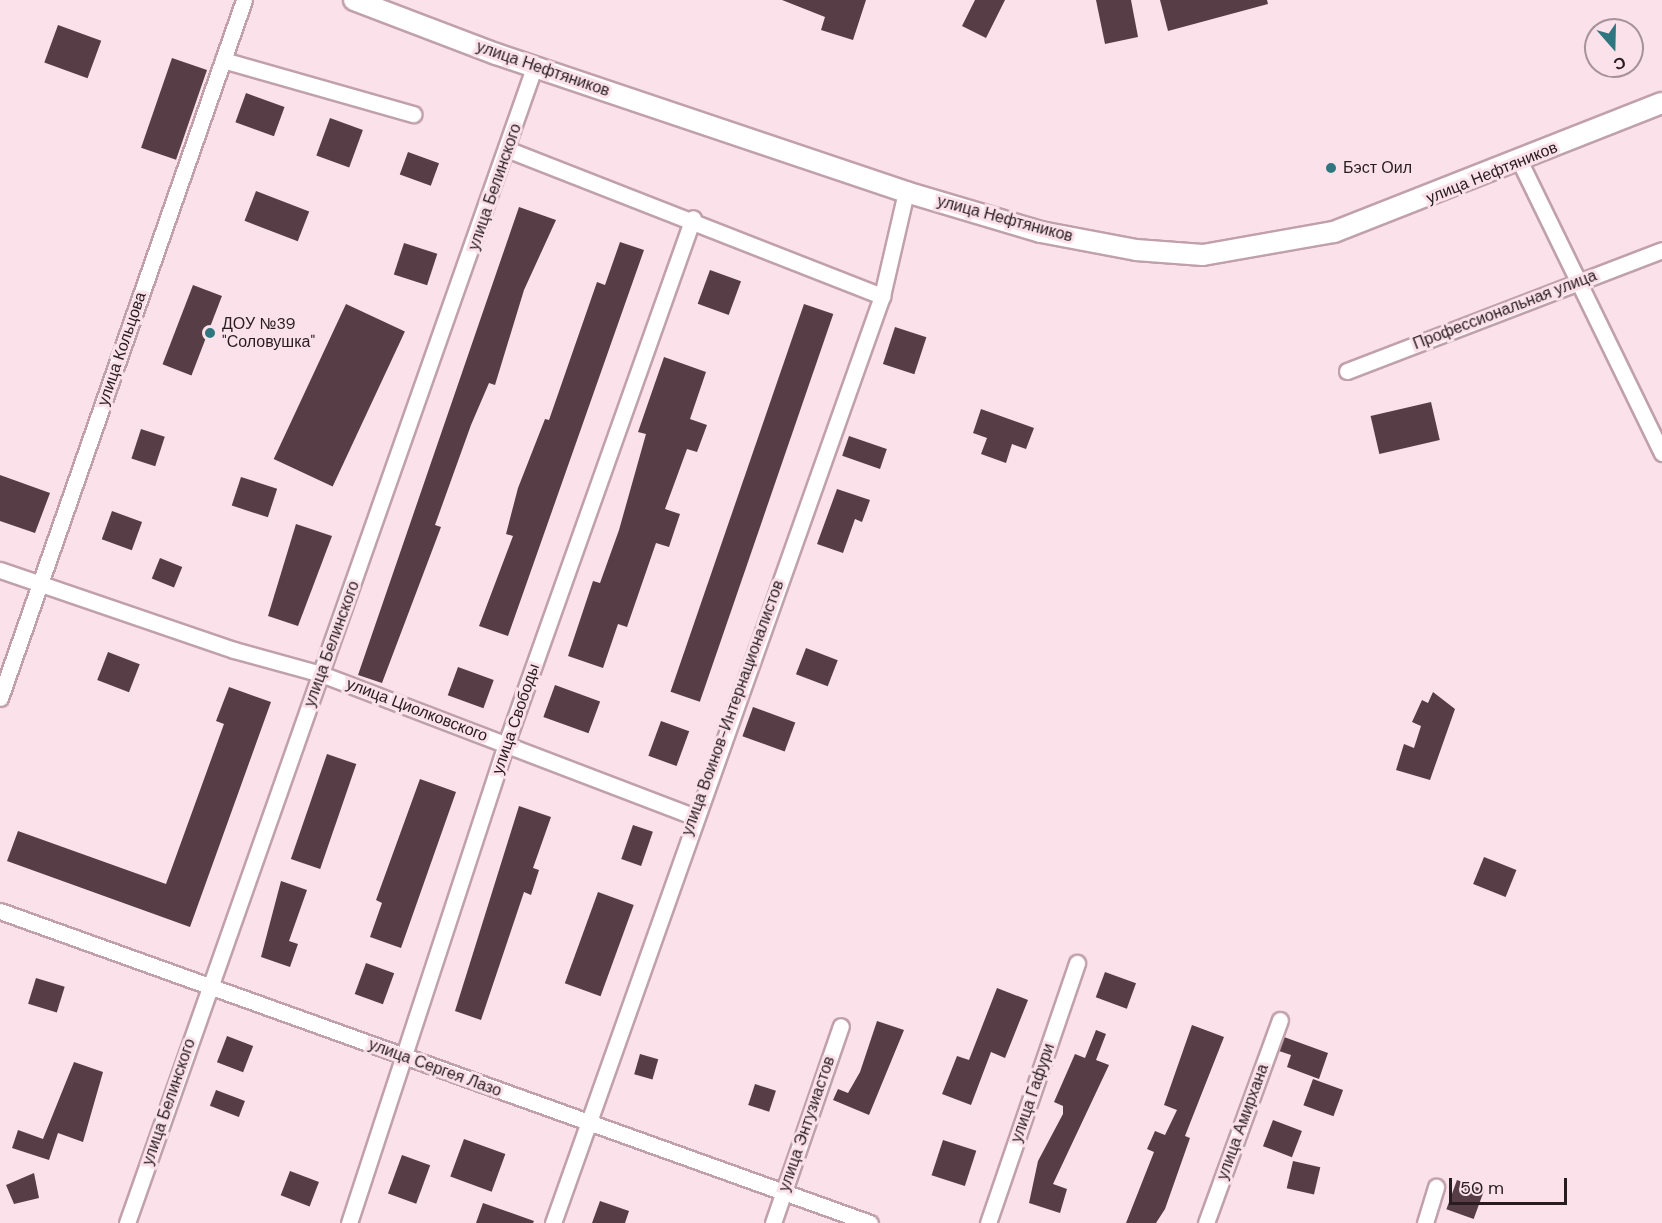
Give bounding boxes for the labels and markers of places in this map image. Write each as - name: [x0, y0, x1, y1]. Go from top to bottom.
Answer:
- place label: Бэст Оил: [1343, 158, 1412, 178]
- marker: Бэст Оил: [1324, 161, 1338, 175]
- place label: ДОУ №39 "Соловушка": [222, 314, 315, 352]
- marker: ДОУ №39 "Соловушка": [203, 326, 217, 340]

